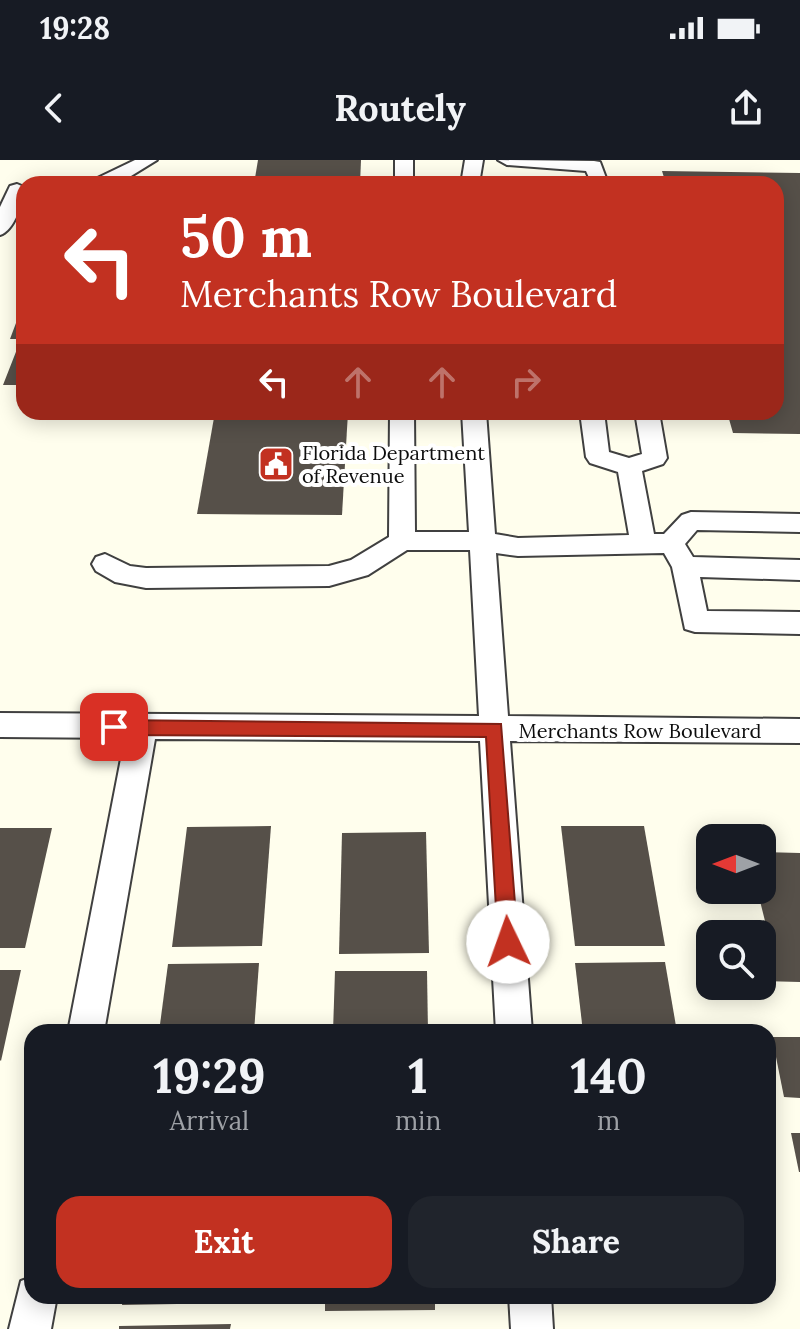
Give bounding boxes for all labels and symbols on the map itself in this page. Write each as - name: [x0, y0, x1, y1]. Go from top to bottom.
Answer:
- place label: Florida Department of Revenue: [302, 440, 485, 488]
- public building icon: Florida Department of Revenue: [257, 445, 295, 483]
- pin: [80, 693, 148, 761]
- street label: Merchants Row Boulevard: [519, 718, 761, 743]
- north arrow: [696, 824, 776, 904]
- position arrow: [466, 900, 550, 984]

